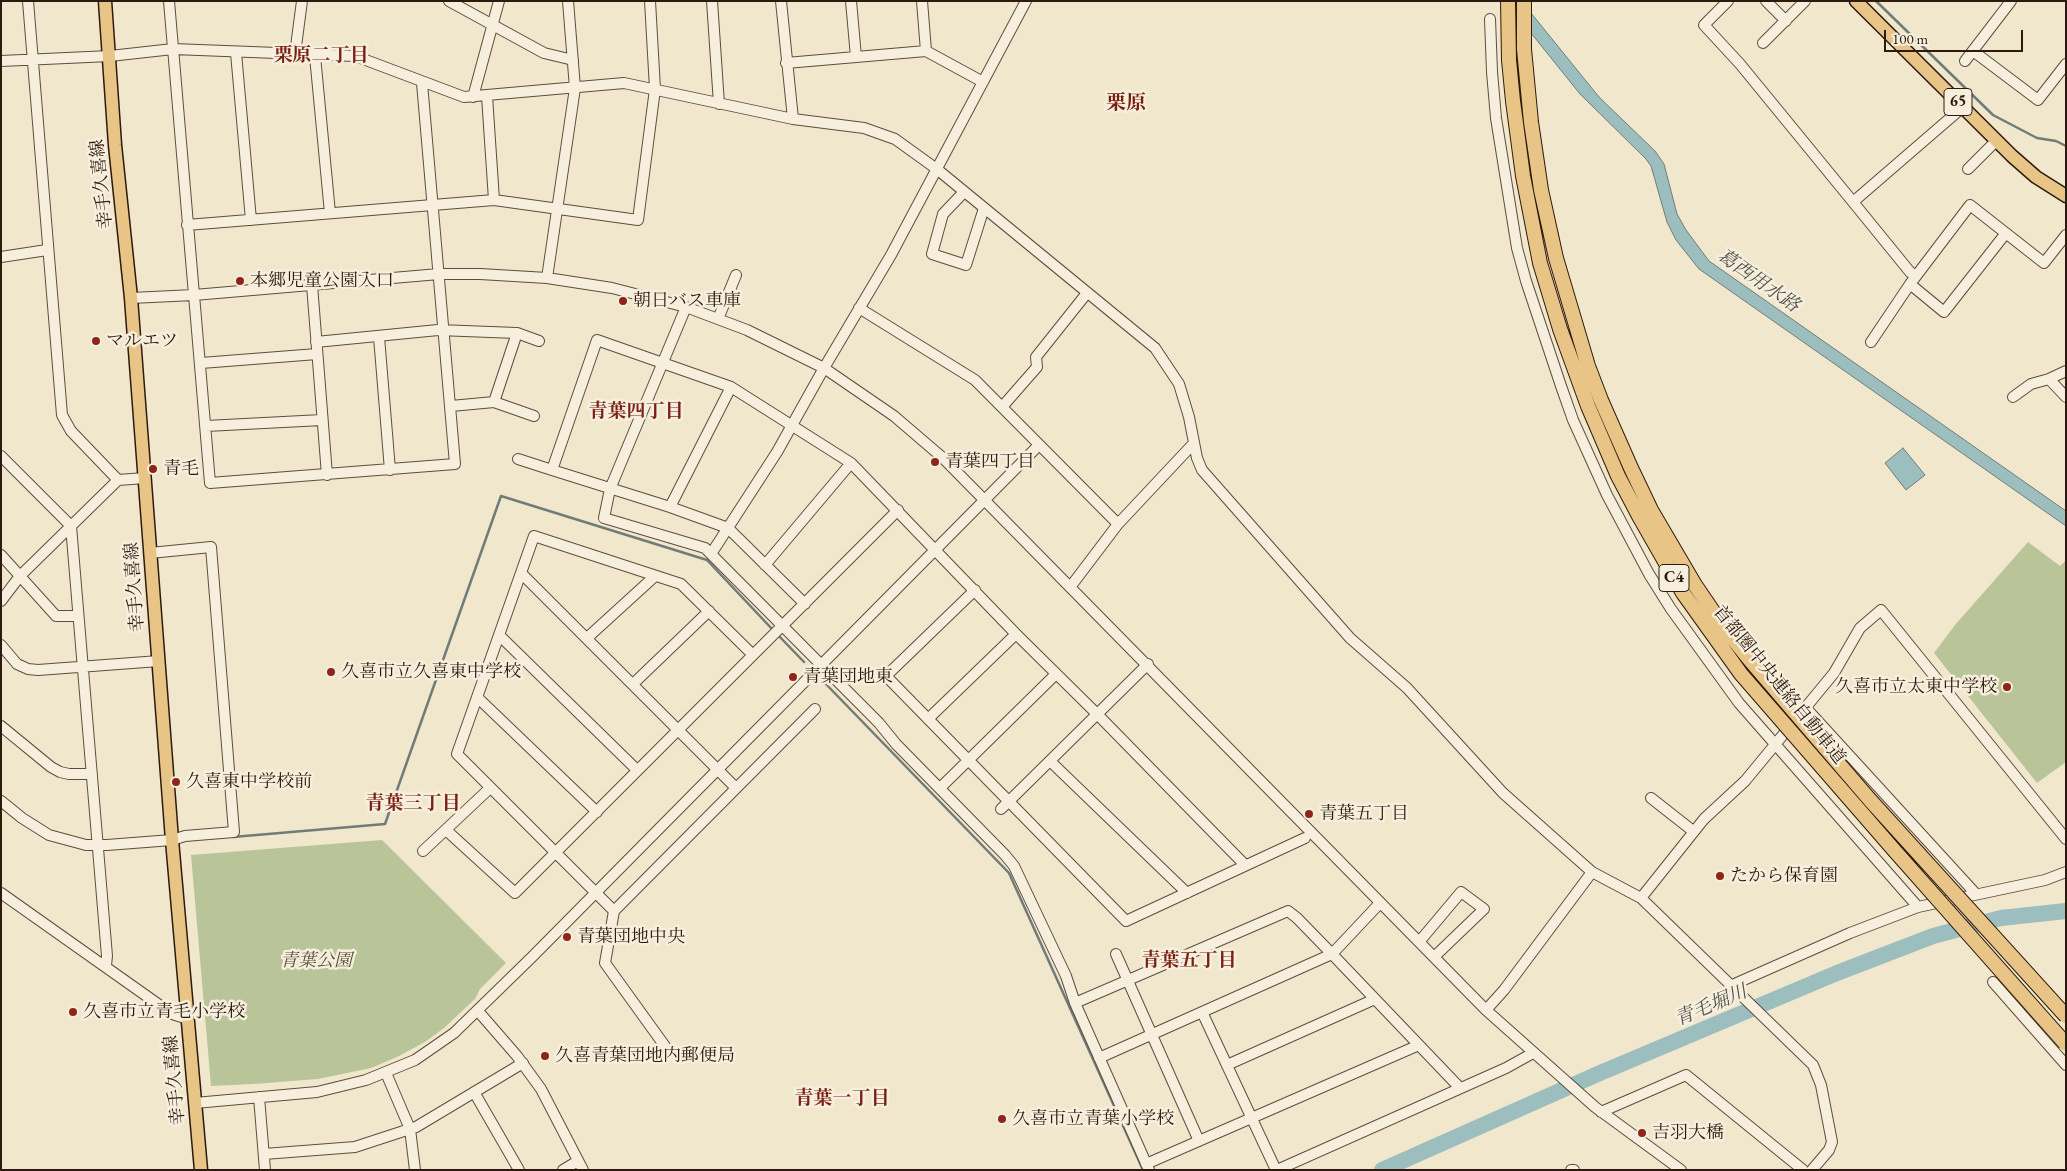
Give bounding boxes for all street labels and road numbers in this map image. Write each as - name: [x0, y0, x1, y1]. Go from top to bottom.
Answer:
- road number: 65: [1944, 88, 1972, 115]
- street label: 幸手久喜線: [87, 138, 117, 230]
- street label: 幸手久喜線: [121, 541, 149, 633]
- road number: C4: [1659, 564, 1689, 592]
- street label: 首都圏中央連絡自動車道: [1708, 601, 1850, 769]
- street label: 幸手久喜線: [160, 1034, 190, 1126]

